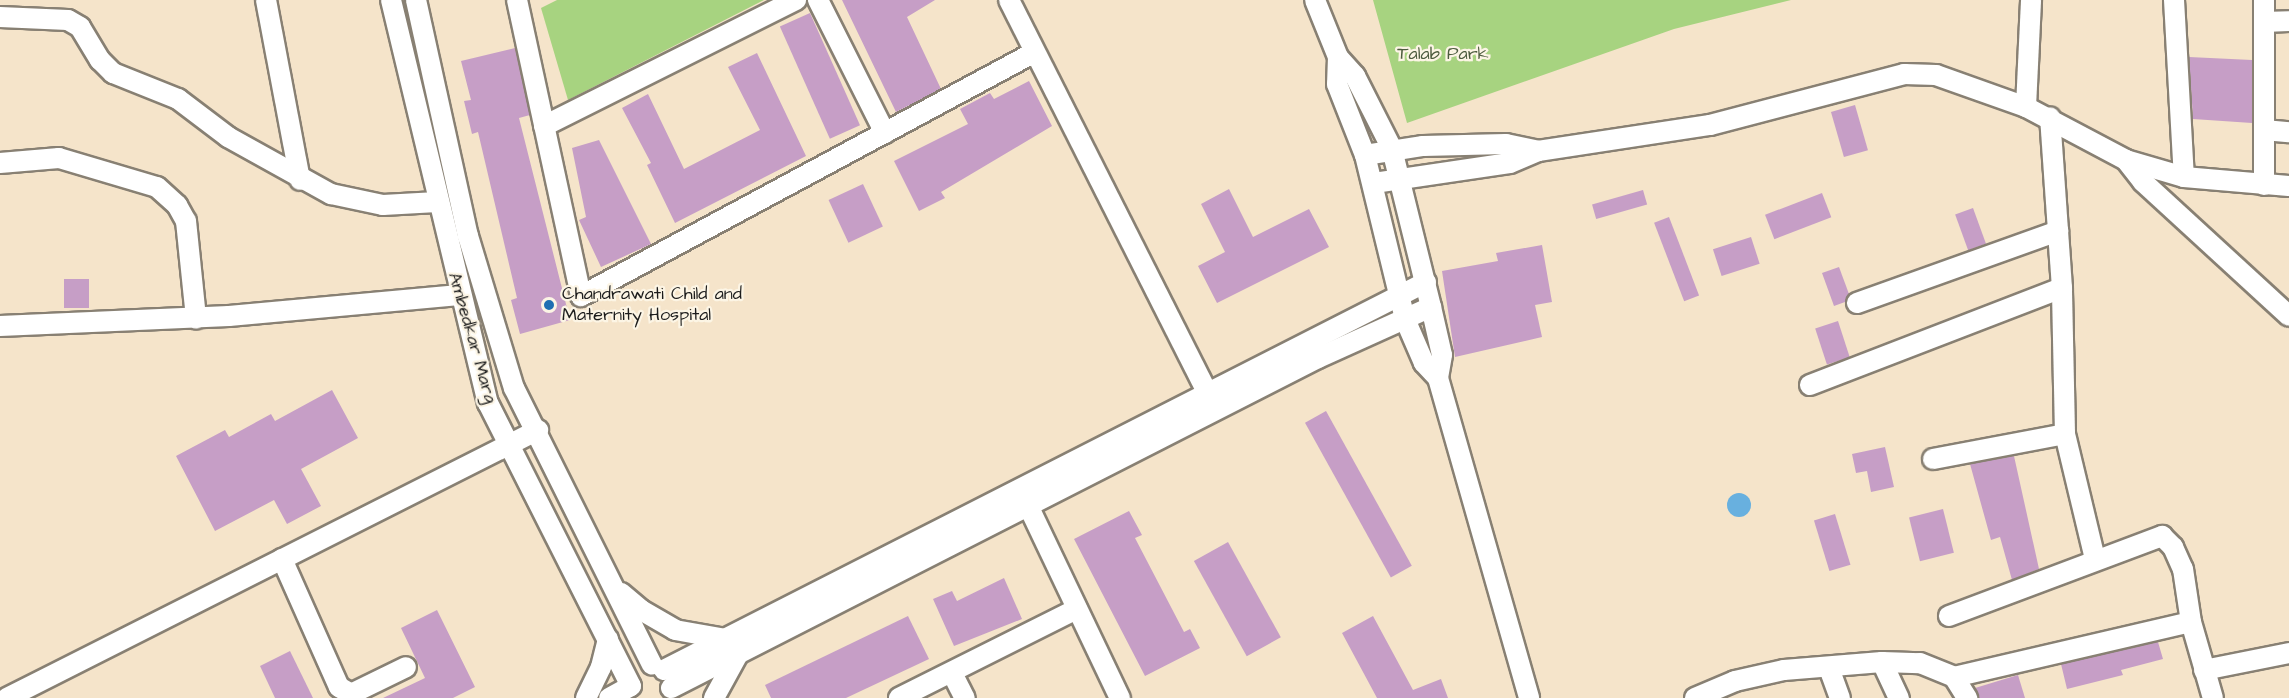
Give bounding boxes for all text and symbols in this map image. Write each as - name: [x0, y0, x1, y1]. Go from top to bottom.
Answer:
- park label: Talab Park: [1397, 43, 1489, 65]
- street label: Ambedkar Marg: [443, 270, 501, 406]
- place label: Chandrawati Child and Maternity Hospital: [562, 284, 742, 326]
- marker: Chandrawati Child and Maternity Hospital: [540, 296, 558, 314]

